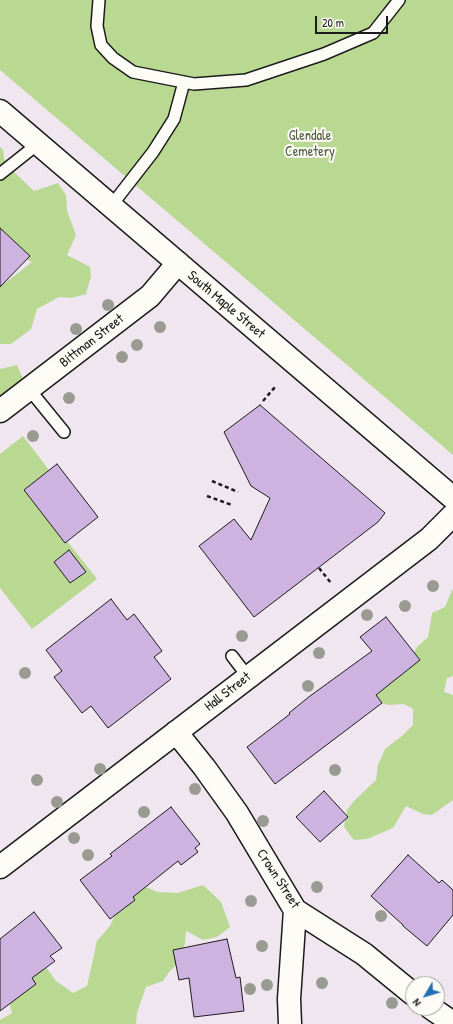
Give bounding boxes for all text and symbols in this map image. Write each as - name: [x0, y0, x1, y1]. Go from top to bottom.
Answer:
- scale bar: [317, 8, 390, 34]
- text: 20 m: [322, 14, 344, 31]
- park label: Glendale Cemetery: [285, 128, 335, 160]
- street label: South Maple Street: [184, 268, 268, 342]
- street label: Bittman Street: [56, 311, 128, 371]
- street label: Hall Street: [202, 669, 254, 715]
- street label: Crown Street: [253, 846, 303, 912]
- north arrow: [405, 976, 445, 1016]
- text: N: [409, 996, 424, 1009]

